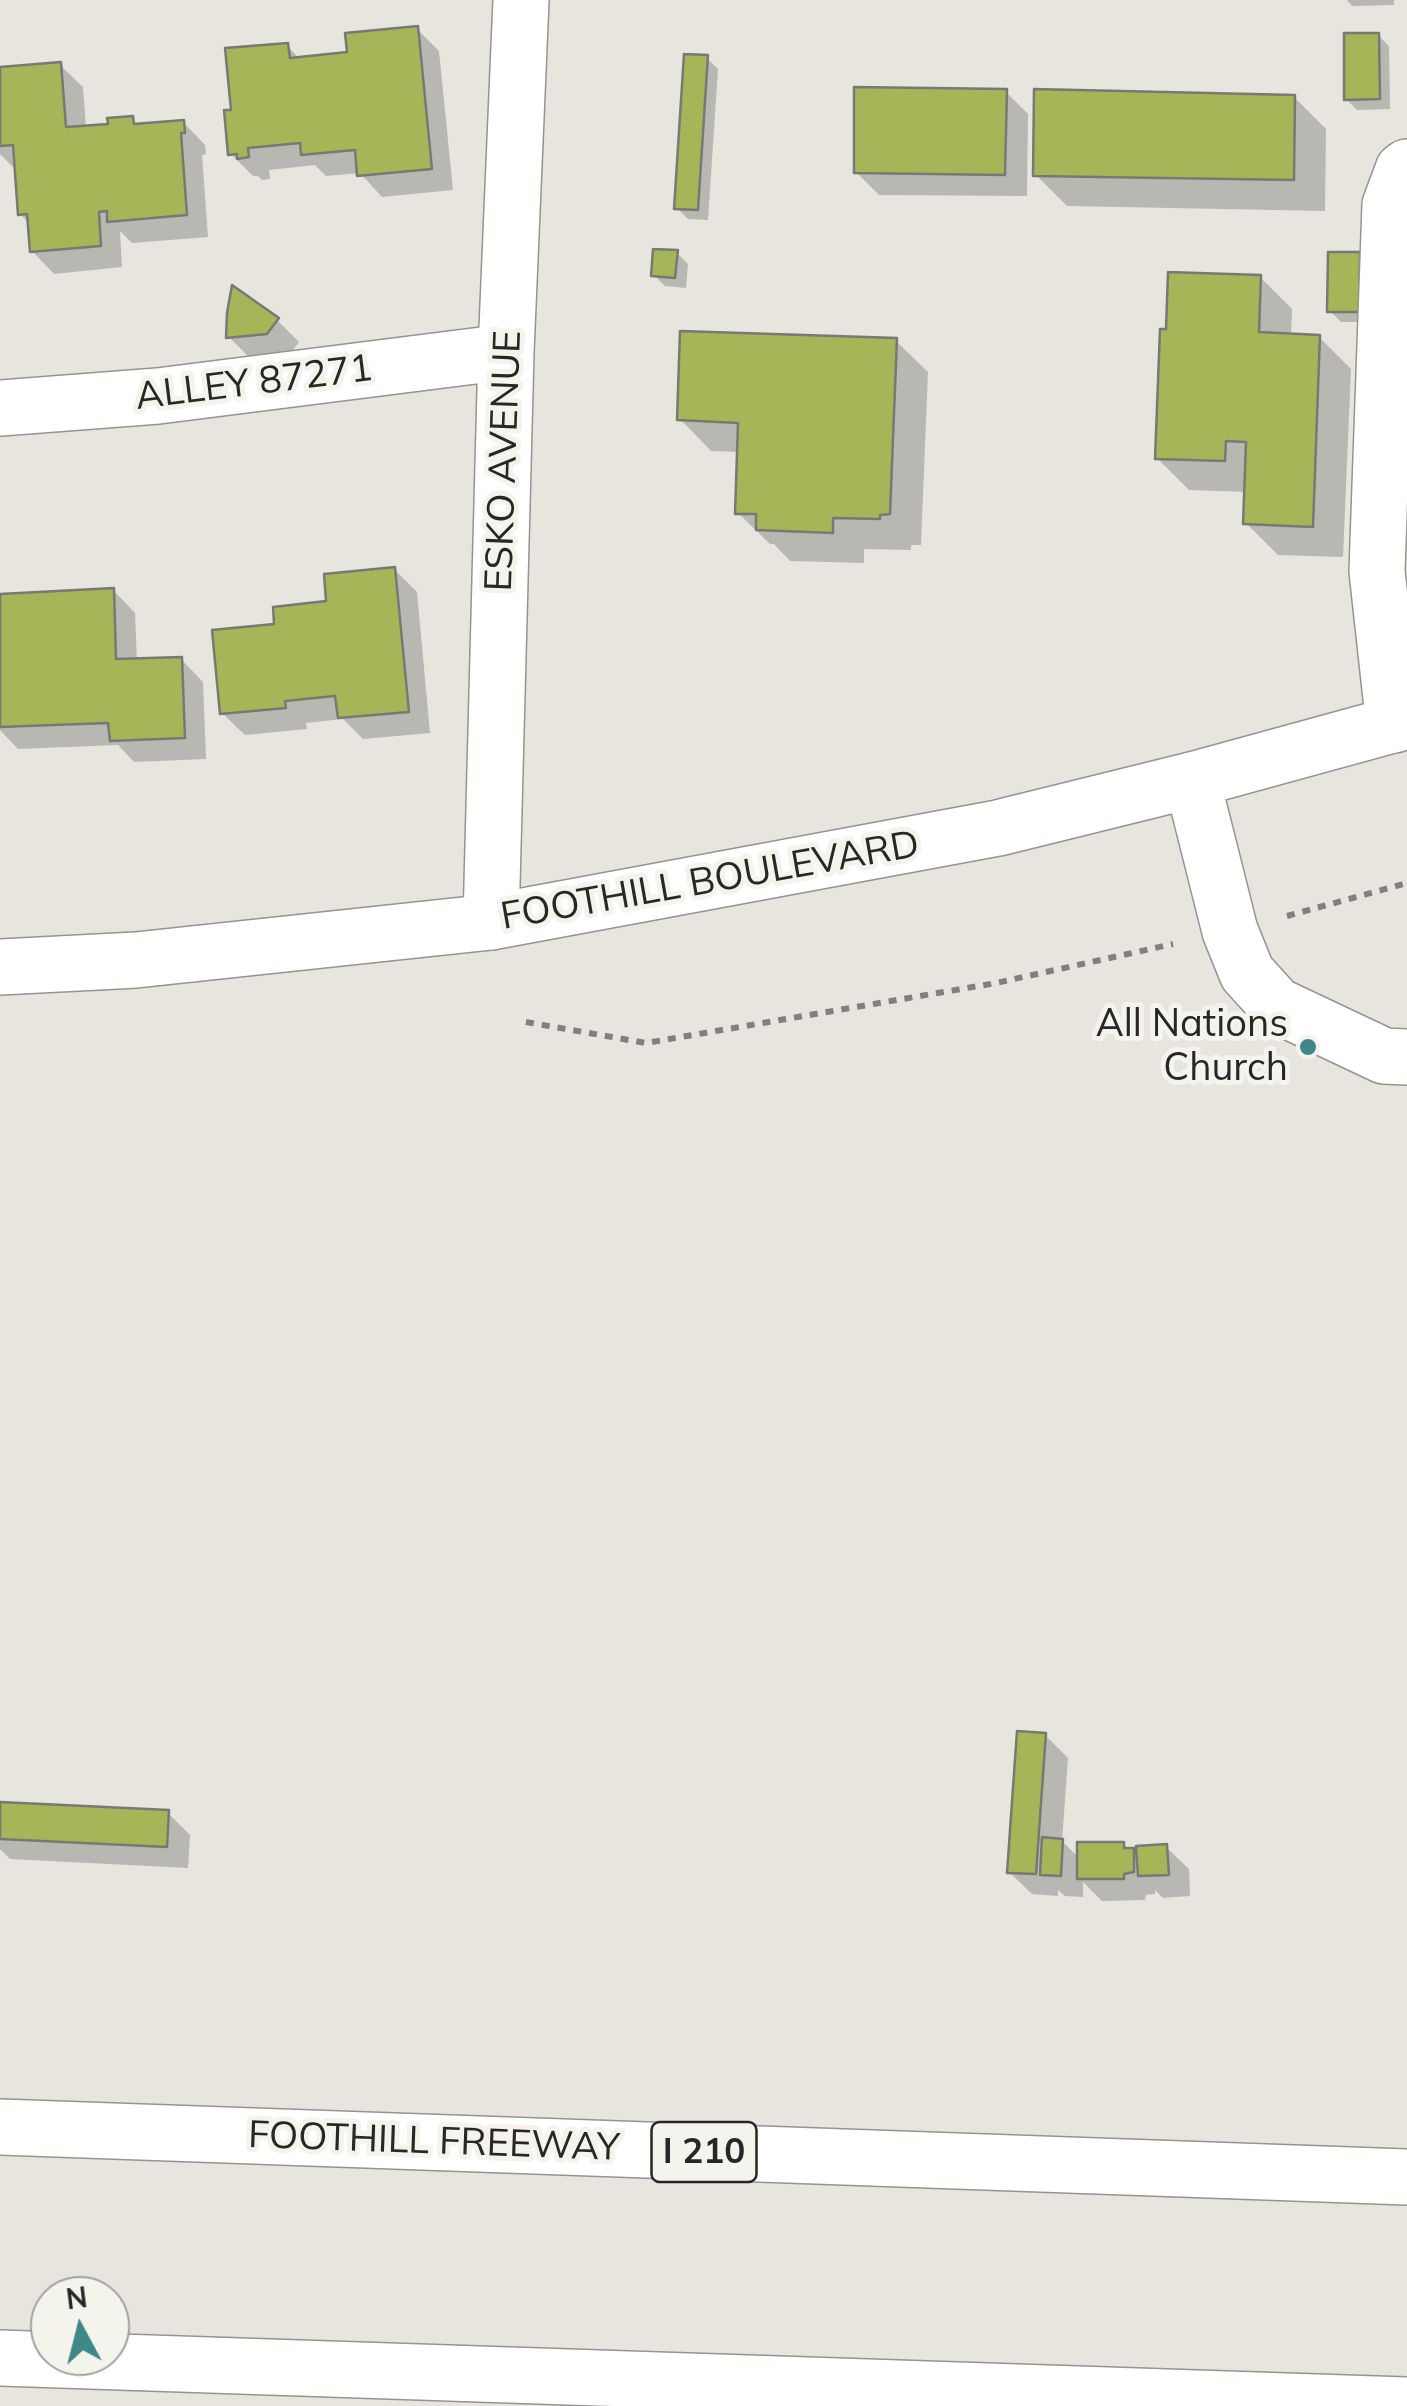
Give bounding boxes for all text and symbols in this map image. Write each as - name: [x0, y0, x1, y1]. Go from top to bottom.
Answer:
- street label: ESKO AVENUE: [477, 330, 531, 592]
- street label: ALLEY 87271: [133, 346, 375, 420]
- street label: FOOTHILL BOULEVARD: [497, 822, 923, 940]
- place label: All Nations Church: [1096, 1002, 1288, 1092]
- marker: All Nations Church: [1297, 1036, 1319, 1058]
- street label: FOOTHILL FREEWAY: [247, 2113, 621, 2171]
- road number: I 210: [652, 2122, 756, 2182]
- north arrow: [30, 2276, 130, 2376]
- text: N: [64, 2279, 89, 2316]

